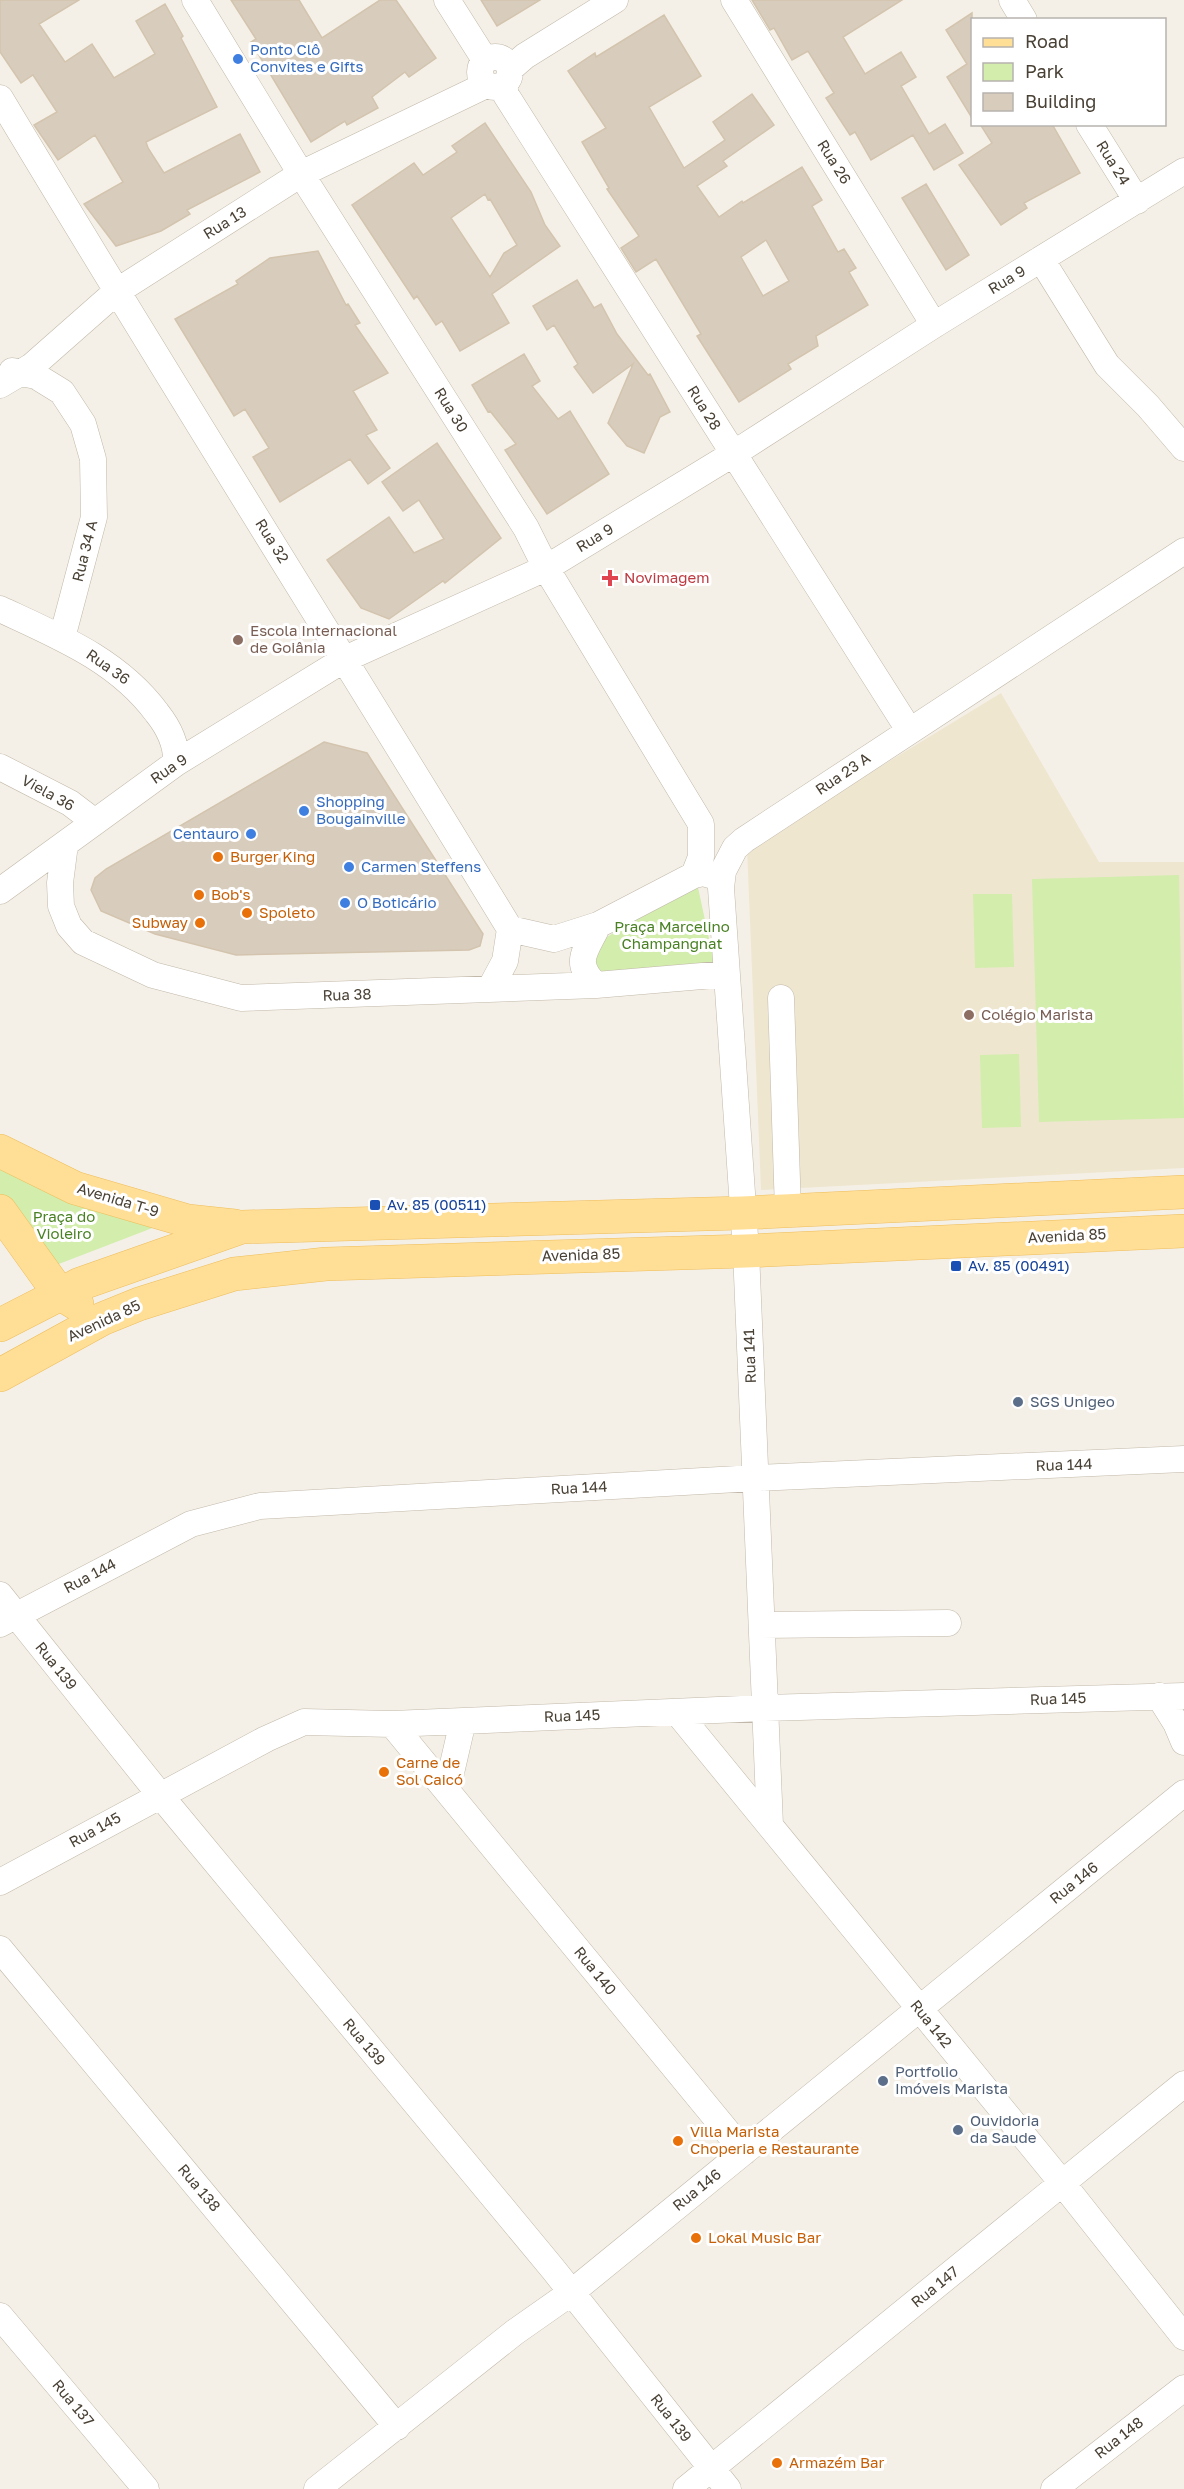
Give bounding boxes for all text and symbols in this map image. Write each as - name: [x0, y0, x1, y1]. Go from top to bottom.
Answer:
- legend: [971, 18, 1166, 126]
- text: Road: [1025, 30, 1069, 52]
- place label: Ponto Clô Convites e Gifts: [250, 40, 364, 75]
- marker: Ponto Clô Convites e Gifts: [231, 52, 245, 66]
- text: Park: [1025, 60, 1064, 82]
- text: Building: [1025, 90, 1096, 112]
- street label: Rua 26: [814, 136, 855, 187]
- street label: Rua 24: [1093, 137, 1134, 188]
- street label: Rua 13: [200, 202, 249, 242]
- street label: Rua 9: [985, 261, 1028, 297]
- street label: Rua 28: [684, 382, 725, 433]
- street label: Rua 30: [431, 384, 473, 435]
- street label: Rua 32: [252, 515, 293, 566]
- street label: Rua 34 A: [68, 518, 100, 583]
- street label: Rua 9: [573, 519, 616, 555]
- place label: Novimagem: [624, 568, 709, 586]
- marker: Novimagem: [601, 569, 619, 587]
- place label: Escola Internacional de Goiânia: [250, 621, 397, 656]
- marker: Escola Internacional de Goiânia: [231, 633, 245, 647]
- street label: Rua 36: [83, 645, 134, 688]
- street label: Rua 23 A: [812, 748, 873, 798]
- street label: Rua 9: [147, 749, 190, 787]
- street label: Viela 36: [19, 770, 78, 814]
- place label: Shopping Bougainville: [316, 792, 406, 827]
- marker: Shopping Bougainville: [297, 804, 311, 818]
- place label: Centauro: [173, 824, 239, 842]
- marker: Centauro: [244, 827, 258, 841]
- place label: Burger King: [230, 847, 315, 865]
- marker: Burger King: [211, 850, 225, 864]
- place label: Carmen Steffens: [361, 857, 481, 875]
- marker: Carmen Steffens: [342, 860, 356, 874]
- place label: Bob's: [211, 885, 250, 903]
- marker: Bob's: [192, 888, 206, 902]
- place label: O Boticário: [357, 893, 436, 911]
- marker: O Boticário: [338, 896, 352, 910]
- place label: Spoleto: [259, 903, 315, 921]
- marker: Spoleto: [240, 906, 254, 920]
- place label: Subway: [132, 913, 189, 931]
- marker: Subway: [193, 916, 207, 930]
- park label: Praça Marcelino Champangnat: [614, 917, 730, 952]
- street label: Rua 38: [322, 984, 372, 1004]
- place label: Colégio Marista: [981, 1005, 1093, 1023]
- marker: Colégio Marista: [962, 1008, 976, 1022]
- street label: Avenida T-9: [75, 1178, 161, 1220]
- place label: Av. 85 (00511): [387, 1195, 487, 1213]
- marker: Av. 85 (00511): [368, 1198, 382, 1212]
- park label: Praça do Violeiro: [33, 1207, 95, 1242]
- street label: Avenida 85: [1027, 1224, 1107, 1246]
- street label: Avenida 85: [541, 1244, 621, 1264]
- place label: Av. 85 (00491): [968, 1256, 1070, 1274]
- marker: Av. 85 (00491): [949, 1259, 963, 1273]
- street label: Avenida 85: [64, 1295, 143, 1345]
- street label: Rua 141: [739, 1328, 759, 1384]
- place label: SGS Unigeo: [1030, 1392, 1115, 1410]
- marker: SGS Unigeo: [1011, 1395, 1025, 1409]
- street label: Rua 144: [1035, 1454, 1093, 1474]
- street label: Rua 144: [550, 1477, 608, 1497]
- street label: Rua 144: [60, 1554, 119, 1596]
- street label: Rua 139: [32, 1638, 81, 1693]
- street label: Rua 145: [1030, 1688, 1086, 1708]
- street label: Rua 145: [544, 1705, 600, 1725]
- place label: Carne de Sol Caicó: [396, 1753, 463, 1788]
- marker: Carne de Sol Caicó: [377, 1765, 391, 1779]
- street label: Rua 145: [66, 1808, 124, 1851]
- street label: Rua 146: [1046, 1857, 1101, 1907]
- street label: Rua 140: [571, 1943, 621, 1998]
- street label: Rua 142: [907, 1996, 956, 2051]
- street label: Rua 139: [340, 2014, 390, 2069]
- place label: Portfolio Imóveis Marista: [895, 2062, 1008, 2097]
- marker: Portfolio Imóveis Marista: [876, 2074, 890, 2088]
- place label: Ouvidoria da Saude: [970, 2111, 1039, 2146]
- place label: Villa Marista Choperia e Restaurante: [690, 2122, 859, 2157]
- marker: Ouvidoria da Saude: [951, 2123, 965, 2137]
- marker: Villa Marista Choperia e Restaurante: [671, 2134, 685, 2148]
- street label: Rua 138: [175, 2160, 225, 2215]
- street label: Rua 146: [669, 2164, 724, 2214]
- place label: Lokal Music Bar: [708, 2228, 821, 2246]
- marker: Lokal Music Bar: [689, 2231, 703, 2245]
- street label: Rua 147: [907, 2262, 962, 2311]
- street label: Rua 137: [49, 2375, 98, 2429]
- street label: Rua 139: [647, 2390, 696, 2445]
- street label: Rua 148: [1090, 2413, 1146, 2462]
- place label: Armazém Bar: [789, 2453, 885, 2471]
- marker: Armazém Bar: [770, 2456, 784, 2470]

